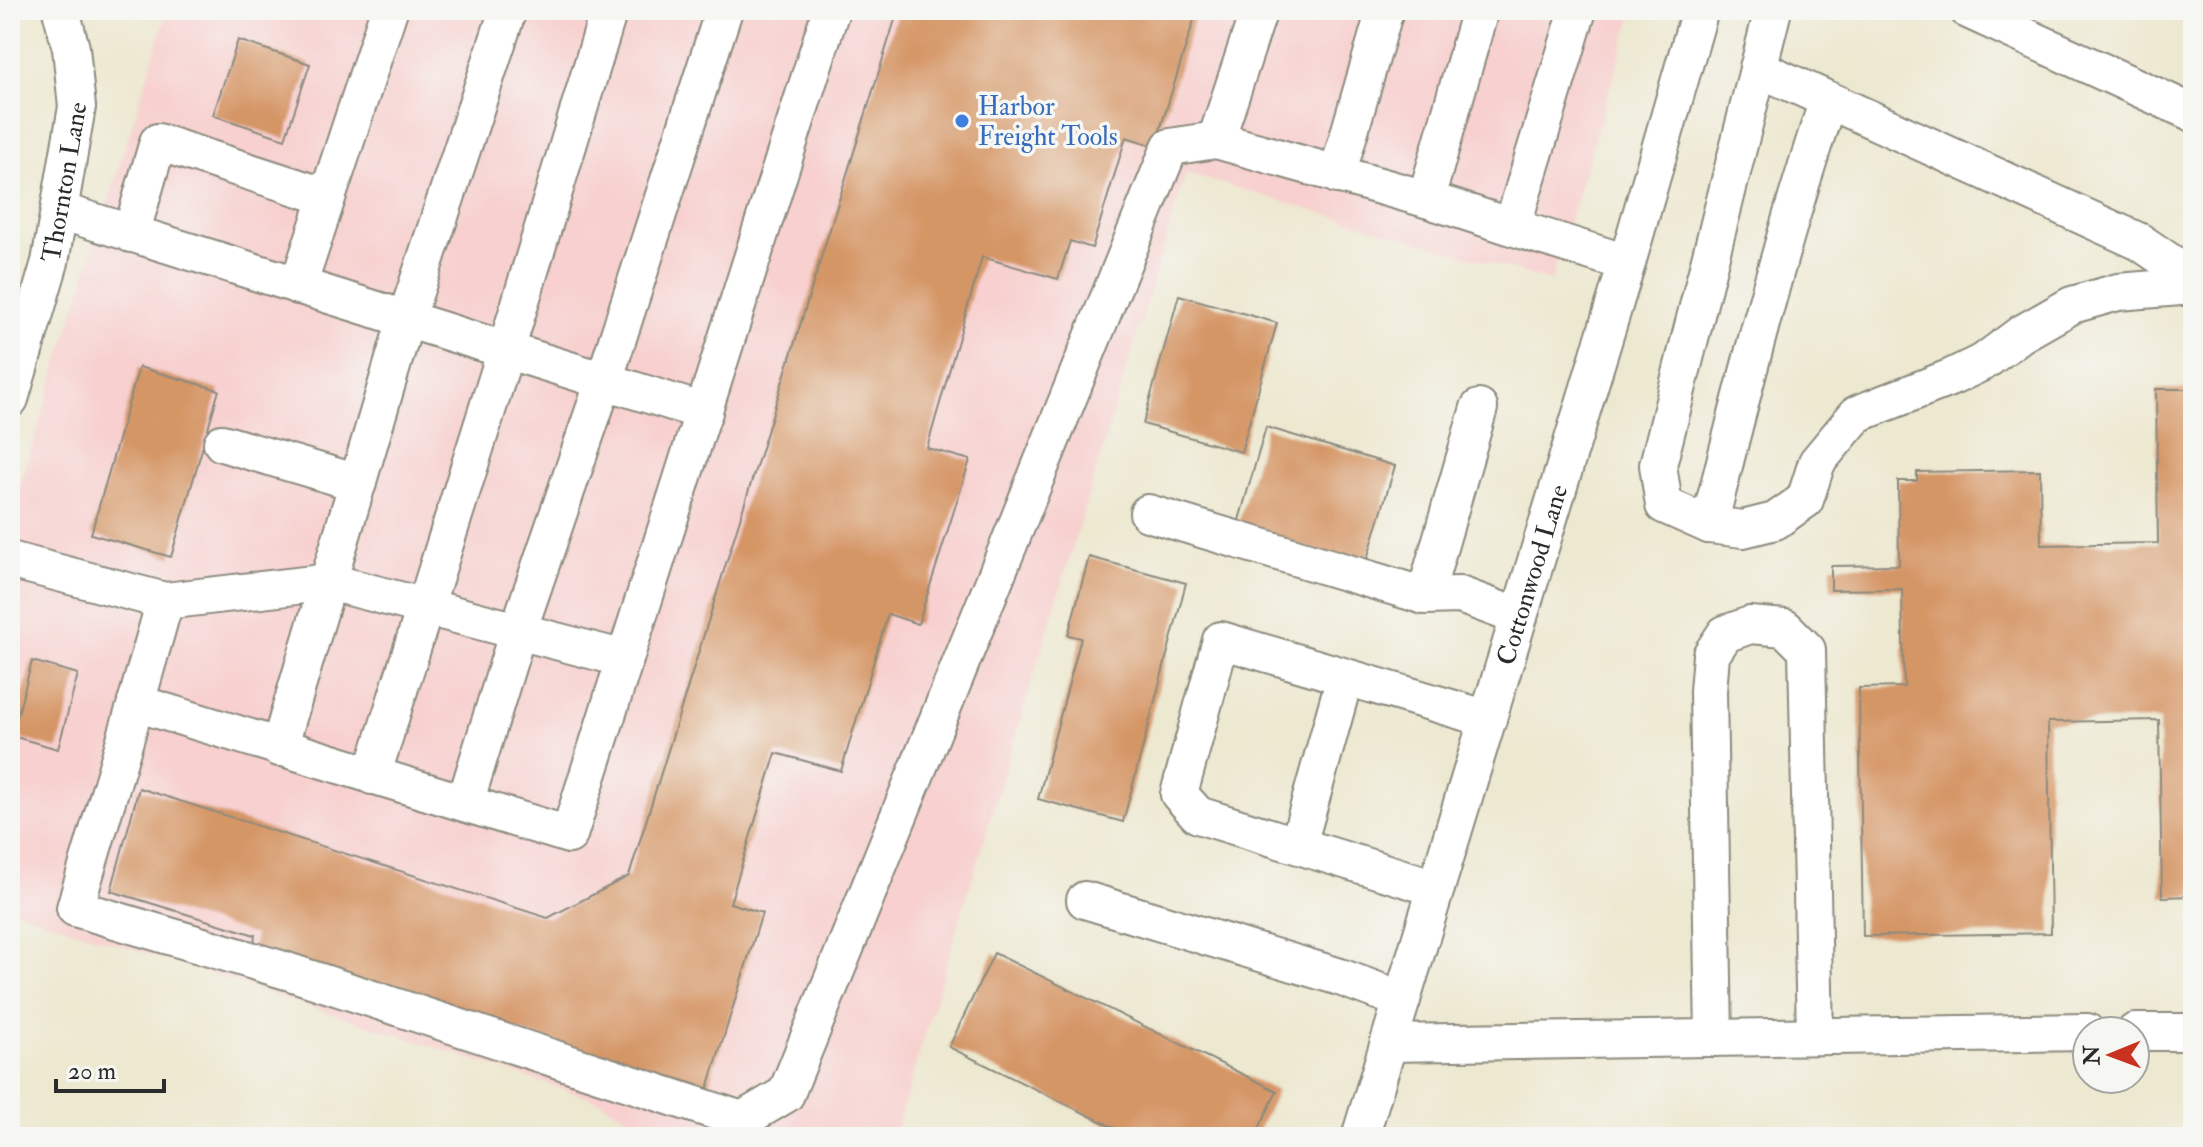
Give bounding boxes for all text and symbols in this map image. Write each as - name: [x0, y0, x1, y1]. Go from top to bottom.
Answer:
- place label: Harbor Freight Tools: [978, 91, 1118, 153]
- street label: Thornton Lane: [35, 99, 95, 265]
- marker: Harbor Freight Tools: [953, 112, 971, 130]
- street label: Cottonwood Lane: [1490, 481, 1575, 669]
- north arrow: [2071, 1015, 2151, 1095]
- scale bar: [56, 1043, 164, 1093]
- text: N: [2078, 1045, 2106, 1066]
- text: 20 m: [68, 1056, 117, 1087]

